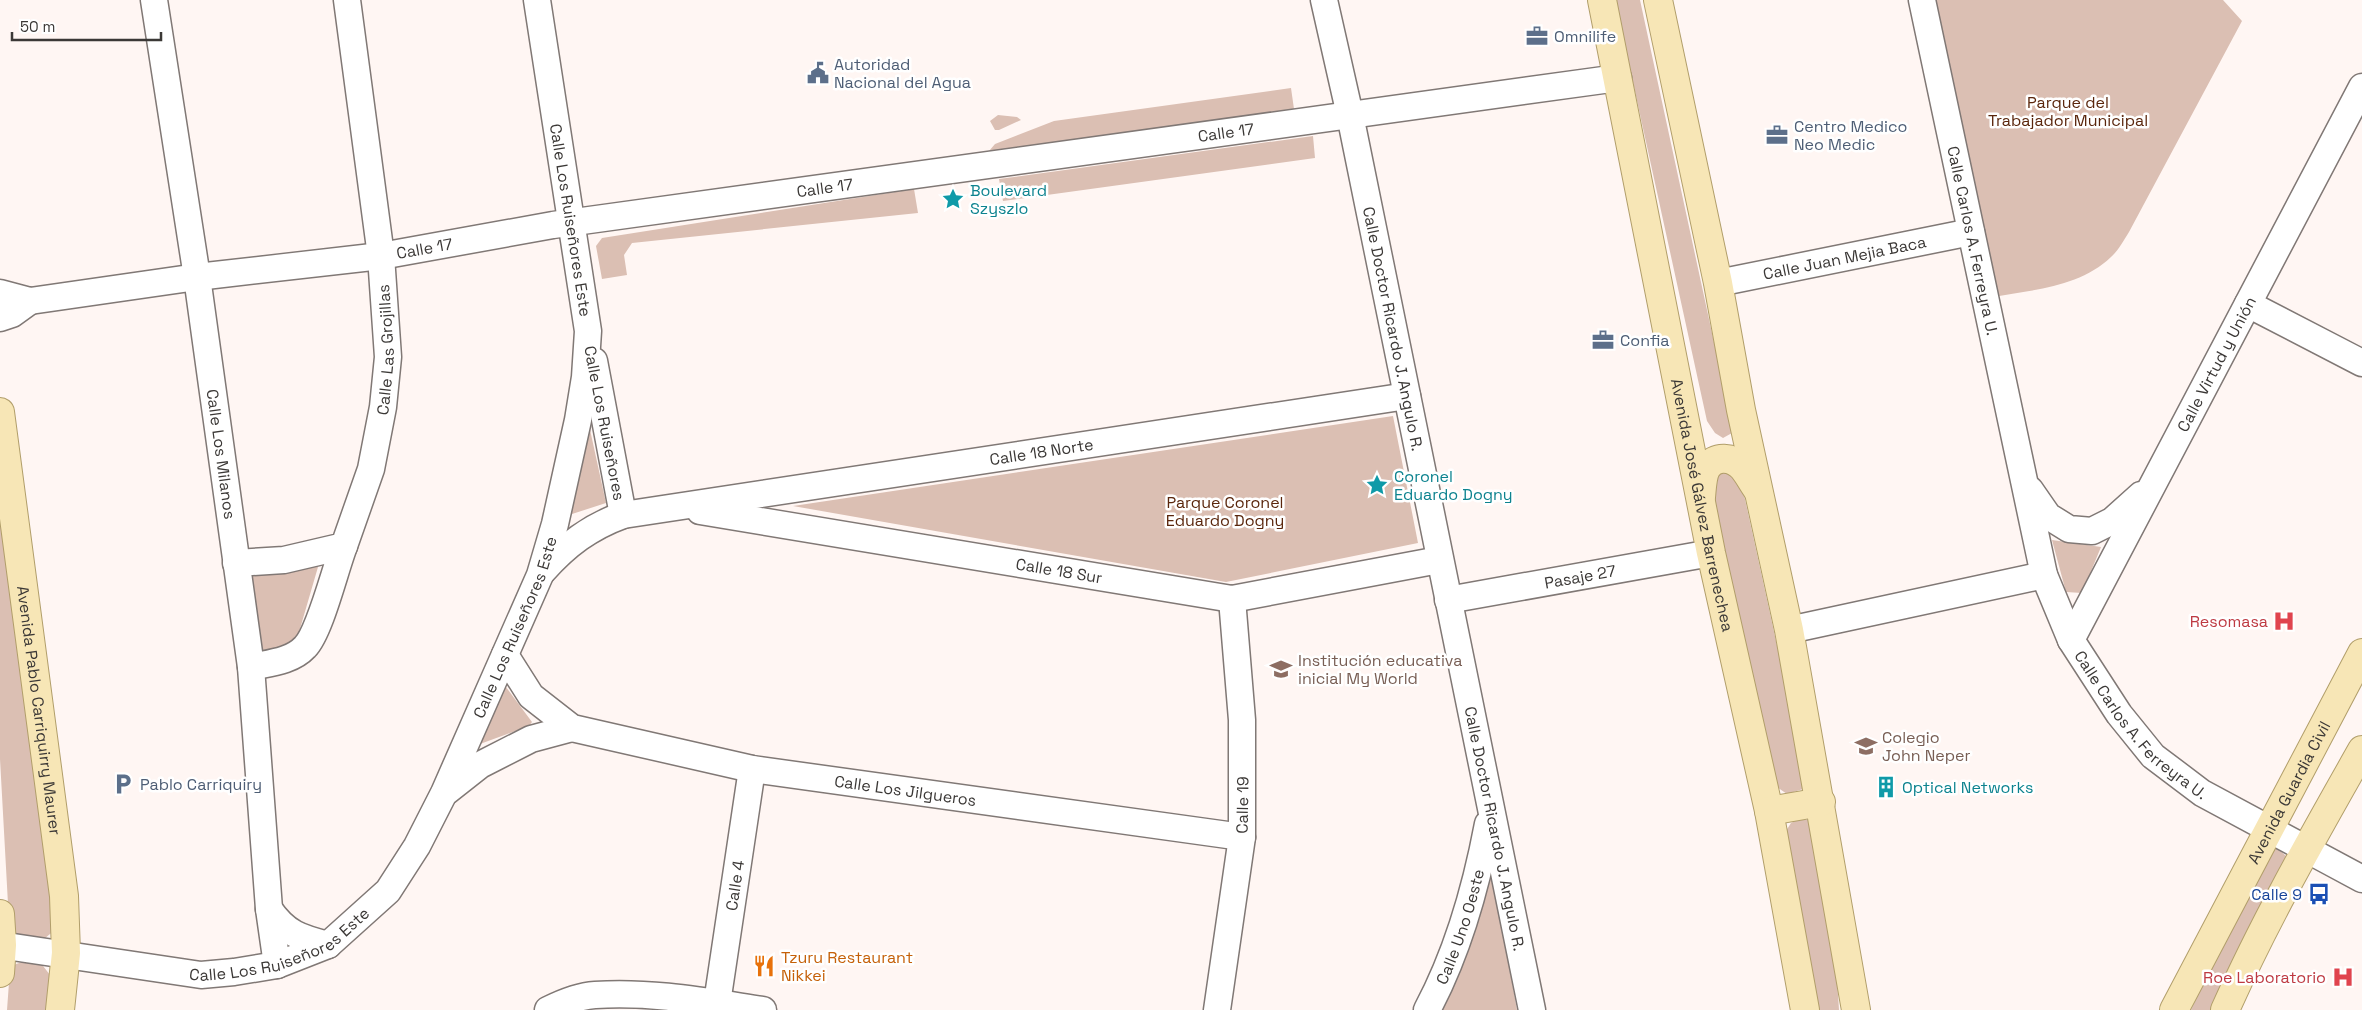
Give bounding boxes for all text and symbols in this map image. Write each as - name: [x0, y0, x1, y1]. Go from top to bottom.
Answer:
- scale bar: [12, 10, 161, 42]
- text: 50 m: [20, 17, 55, 36]
- office icon: Omnilife: [1524, 23, 1550, 49]
- place label: Omnilife: [1554, 26, 1616, 47]
- place label: Autoridad Nacional del Agua: [834, 54, 971, 93]
- public building icon: Autoridad Nacional del Agua: [805, 60, 831, 86]
- park label: Parque del Trabajador Municipal: [1988, 92, 2148, 131]
- place label: Centro Medico Neo Medic: [1794, 116, 1907, 155]
- street label: Calle 17: [1196, 118, 1255, 147]
- street label: Calle Los Ruiseñores Este: [545, 122, 596, 318]
- office icon: Centro Medico Neo Medic: [1764, 122, 1790, 148]
- street label: Calle Carlos A. Ferreyra U.: [1942, 144, 2003, 337]
- street label: Calle 17: [795, 174, 854, 202]
- place label: Boulevard Szyszlo: [970, 180, 1047, 219]
- place icon: Boulevard Szyszlo: [940, 186, 966, 212]
- street label: Calle Doctor Ricardo J. Angulo R.: [1358, 205, 1428, 453]
- street label: Calle Juan Mejia Baca: [1761, 231, 1928, 285]
- street label: Calle 17: [395, 233, 454, 264]
- street label: Calle Las Grojillas: [372, 284, 399, 417]
- street label: Calle Virtud y Unión: [2172, 293, 2261, 435]
- office icon: Confia: [1590, 327, 1616, 353]
- place label: Confia: [1620, 330, 1670, 351]
- street label: Calle Los Ruiseñores: [579, 344, 630, 502]
- street label: Avenida José Gálvez Barrenechea: [1666, 377, 1738, 634]
- street label: Calle Los Milanos: [202, 388, 240, 520]
- street label: Calle 18 Norte: [988, 434, 1095, 470]
- place label: Coronel Eduardo Dogny: [1394, 466, 1513, 505]
- place icon: Coronel Eduardo Dogny: [1364, 472, 1390, 498]
- park label: Parque Coronel Eduardo Dogny: [1166, 492, 1284, 531]
- street label: Calle Los Ruiseñores Este: [468, 534, 562, 721]
- street label: Calle 18 Sur: [1014, 553, 1104, 588]
- street label: Pasaje 27: [1543, 560, 1617, 594]
- street label: Avenida Pablo Carriquirry Maurer: [12, 585, 66, 836]
- hospital icon: Resomasa: [2271, 608, 2297, 634]
- place label: Resomasa: [2190, 611, 2268, 632]
- street label: Calle Carlos A. Ferreyra U.: [2070, 647, 2210, 804]
- place label: Institución educativa inicial My World: [1298, 650, 1462, 689]
- school or university icon: Institución educativa inicial My World: [1268, 656, 1294, 682]
- street label: Calle Doctor Ricardo J. Angulo R.: [1460, 705, 1530, 953]
- street label: Avenida Guardia Civil: [2243, 718, 2335, 868]
- place label: Colegio John Neper: [1882, 727, 1971, 766]
- school or university icon: Colegio John Neper: [1853, 733, 1879, 759]
- parking icon: Pablo Carriquiry: [110, 771, 136, 797]
- street label: Calle Los Jilgueros: [833, 771, 978, 811]
- place label: Pablo Carriquiry: [140, 774, 262, 795]
- building icon: Optical Networks: [1873, 774, 1899, 800]
- street label: Calle 19: [1232, 776, 1253, 834]
- place label: Optical Networks: [1902, 777, 2033, 798]
- street label: Calle 4: [721, 859, 749, 912]
- street label: Calle Uno Oeste: [1431, 867, 1489, 988]
- bus stop icon: Calle 9: [2306, 881, 2332, 907]
- place label: Calle 9: [2251, 884, 2302, 905]
- street label: Calle Los Ruiseñores Este: [188, 903, 374, 986]
- place label: Tzuru Restaurant Nikkei: [781, 947, 913, 986]
- restaurant icon: Tzuru Restaurant Nikkei: [751, 953, 777, 979]
- hospital icon: Roe Laboratorio: [2330, 964, 2356, 990]
- place label: Roe Laboratorio: [2203, 967, 2326, 988]

